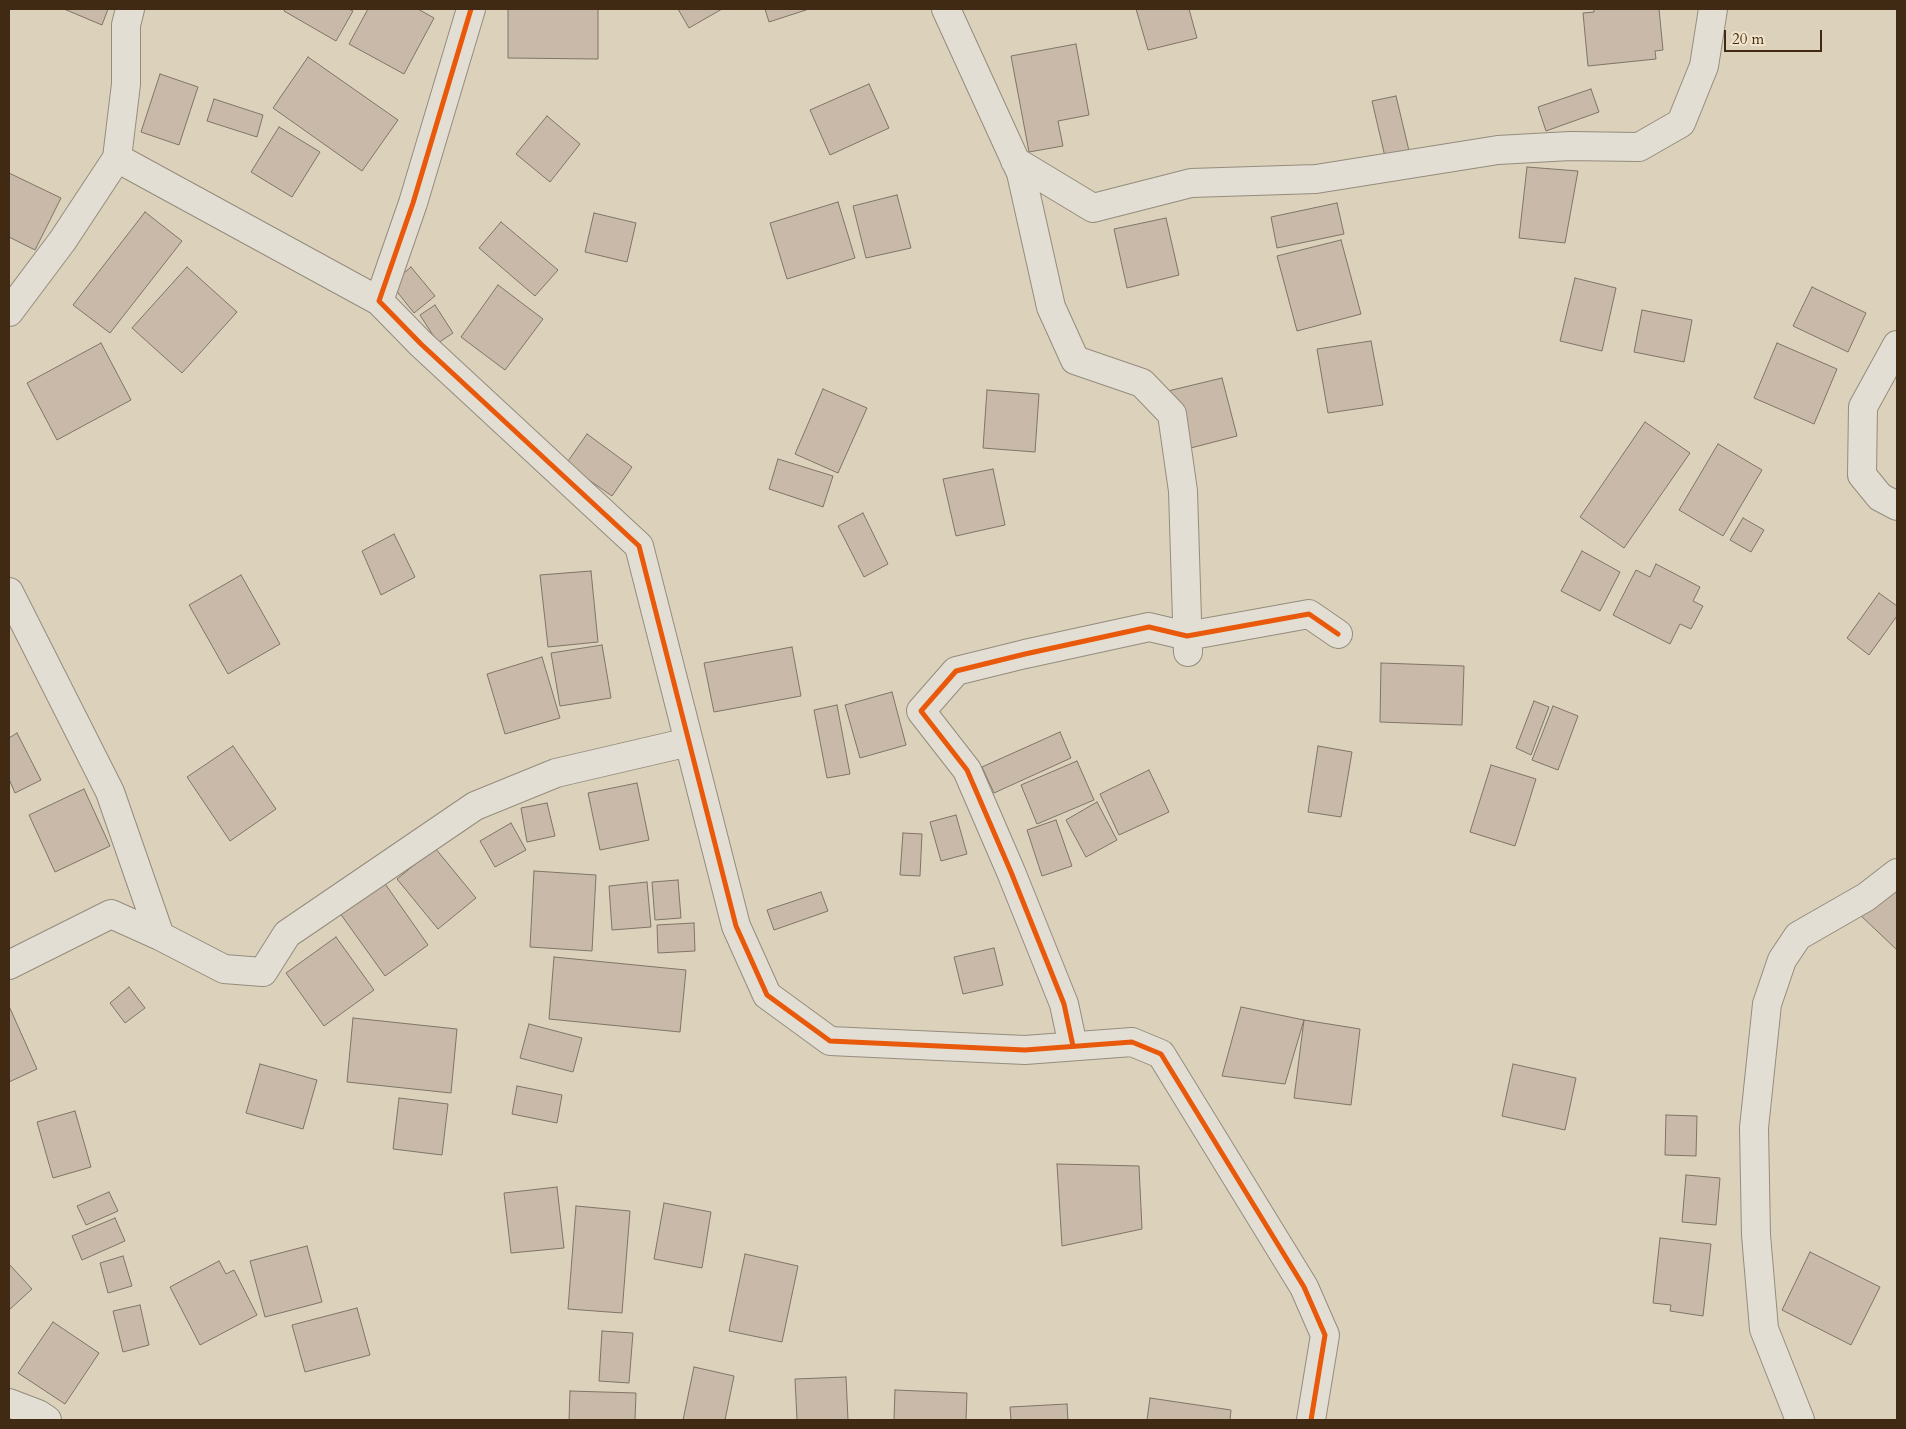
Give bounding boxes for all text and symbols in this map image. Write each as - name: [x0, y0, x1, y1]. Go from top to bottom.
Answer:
- scale bar: [1726, 20, 1824, 52]
- text: 20 m: [1732, 29, 1764, 49]

